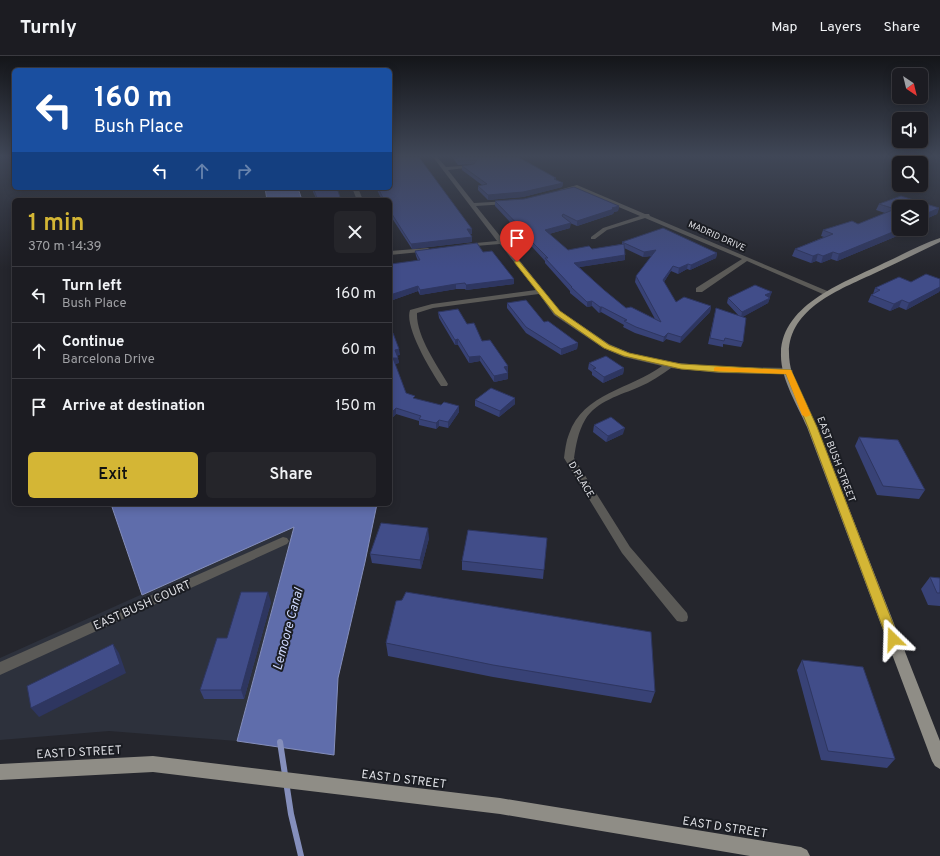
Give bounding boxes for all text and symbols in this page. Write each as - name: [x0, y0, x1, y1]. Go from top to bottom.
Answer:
- text: Turnly: [20, 16, 77, 40]
- text: Map: [771, 19, 797, 36]
- text: Layers: [819, 19, 861, 36]
- text: Share: [883, 19, 920, 36]
- north arrow: [892, 68, 928, 104]
- map controls: [892, 68, 928, 236]
- text: 160 m: [94, 81, 172, 117]
- icon: left: [28, 84, 80, 136]
- button: sound: [892, 112, 928, 148]
- text: Bush Place: [94, 116, 183, 139]
- button: search: [892, 156, 928, 192]
- icon: left: [149, 160, 171, 182]
- icon: ahead: [191, 160, 213, 182]
- icon: right: [233, 160, 255, 182]
- button: layers: [892, 200, 928, 236]
- text: 1 min: [28, 209, 85, 239]
- button: close: [334, 211, 376, 253]
- street label: MADRID DRIVE: [686, 219, 747, 254]
- pin: [500, 221, 534, 262]
- icon: arrive: [506, 227, 528, 249]
- text: 370 m · 14:39: [28, 239, 102, 255]
- text: Turn left: [62, 277, 122, 296]
- icon: left: [28, 284, 50, 306]
- text: 160 m: [336, 285, 376, 304]
- text: Bush Place: [62, 296, 127, 312]
- text: Continue: [62, 333, 124, 352]
- icon: ahead: [28, 340, 50, 362]
- text: 60 m: [341, 341, 376, 360]
- text: Barcelona Drive: [62, 352, 155, 368]
- icon: arrive: [28, 396, 50, 418]
- text: Arrive at destination: [62, 397, 205, 416]
- text: 150 m: [335, 397, 376, 416]
- street label: EAST BUSH STREET: [813, 415, 858, 504]
- button: Exit: [28, 452, 198, 498]
- button: Share: [206, 452, 376, 498]
- street label: D PLACE: [565, 459, 597, 500]
- street label: EAST BUSH COURT: [91, 577, 194, 635]
- water label: Lemoore Canal: [270, 586, 308, 672]
- position arrow: [872, 618, 914, 660]
- street label: EAST D STREET: [36, 743, 122, 763]
- street label: EAST D STREET: [360, 767, 447, 793]
- street label: EAST D STREET: [681, 813, 768, 843]

